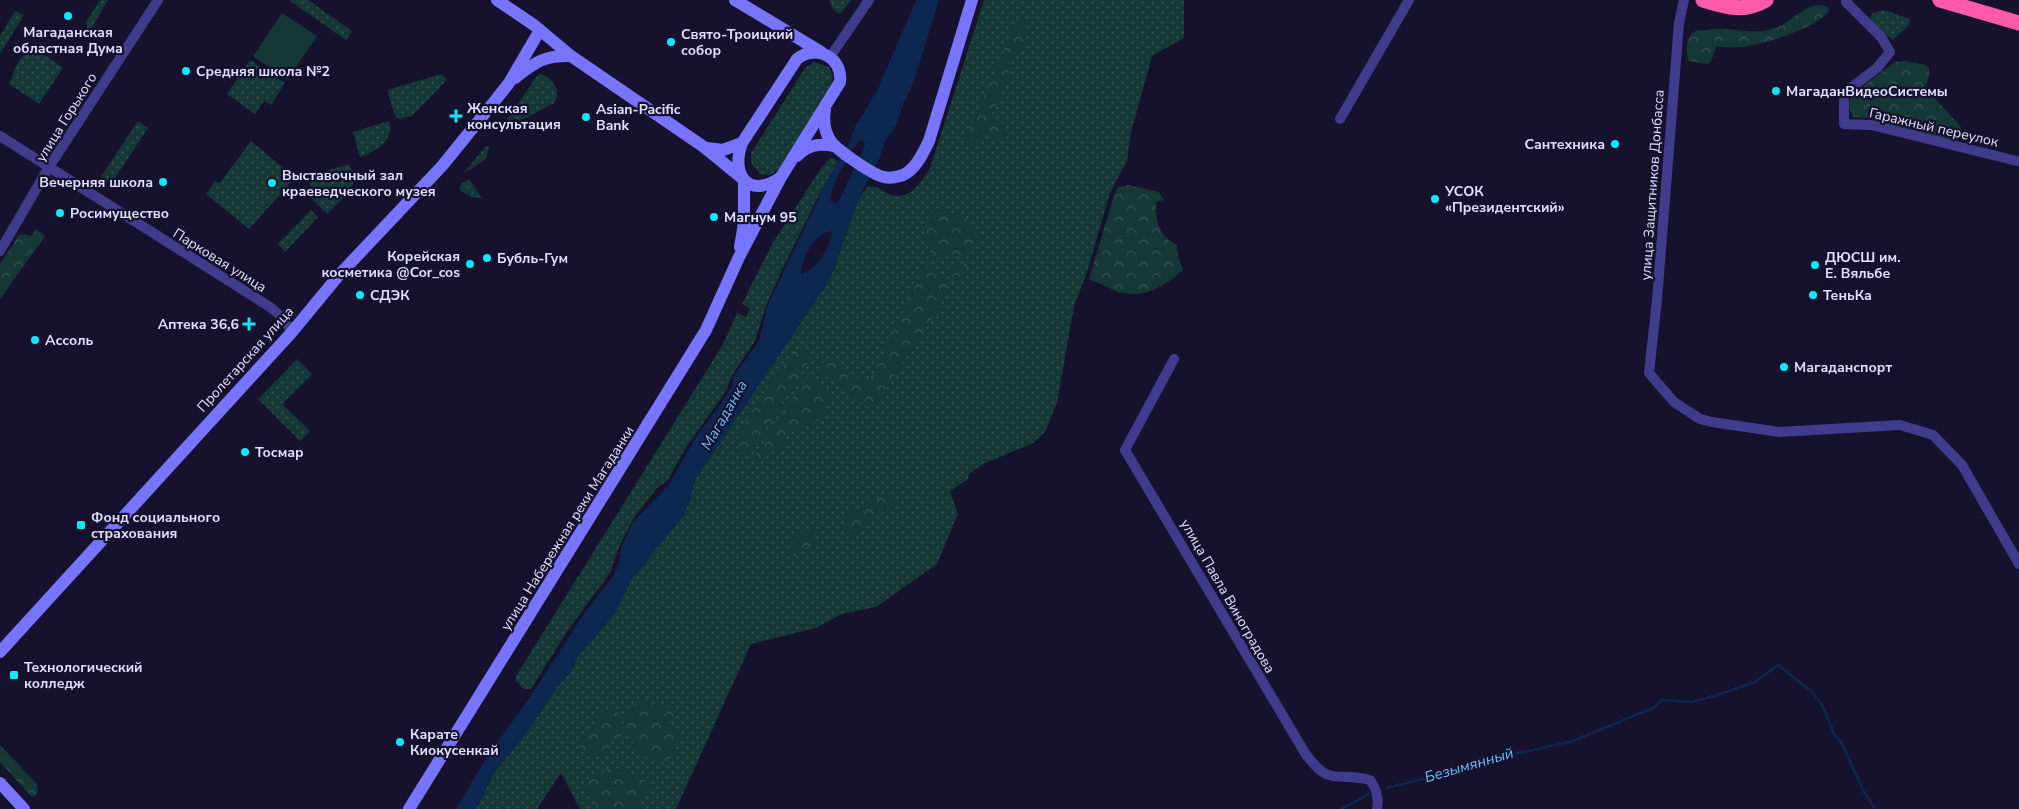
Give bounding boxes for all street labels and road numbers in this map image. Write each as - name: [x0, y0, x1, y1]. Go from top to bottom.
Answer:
- street label: улица Горького: [31, 69, 101, 165]
- street label: улица Защитников Донбасса: [1636, 89, 1669, 281]
- street label: Гаражный переулок: [1867, 103, 2001, 152]
- street label: Парковая улица: [169, 224, 270, 297]
- street label: Пролетарская улица: [193, 302, 298, 416]
- street label: улица Набережная реки Магаданки: [496, 422, 639, 634]
- street label: улица Павла Виноградова: [1176, 516, 1279, 677]

